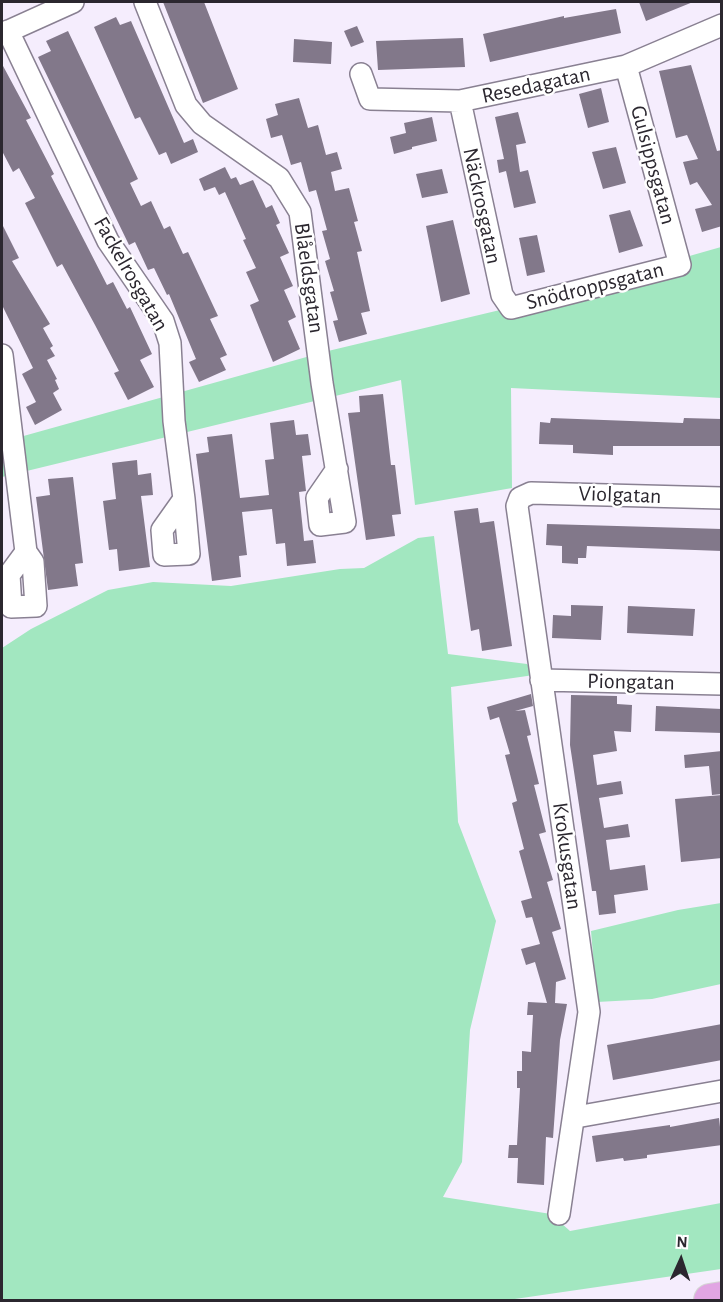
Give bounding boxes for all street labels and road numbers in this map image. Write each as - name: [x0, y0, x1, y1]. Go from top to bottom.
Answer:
- street label: Resedagatan: [479, 61, 593, 109]
- street label: Gulsippsgatan: [624, 103, 682, 227]
- street label: Näckrosgatan: [457, 145, 507, 267]
- street label: Fackelrosgatan: [88, 212, 174, 336]
- street label: Blåeldsgatan: [288, 221, 330, 335]
- street label: Snödroppsgatan: [523, 256, 667, 316]
- street label: Violgatan: [578, 480, 662, 510]
- street label: Piongatan: [587, 668, 675, 696]
- street label: Krokusgatan: [546, 801, 588, 911]

